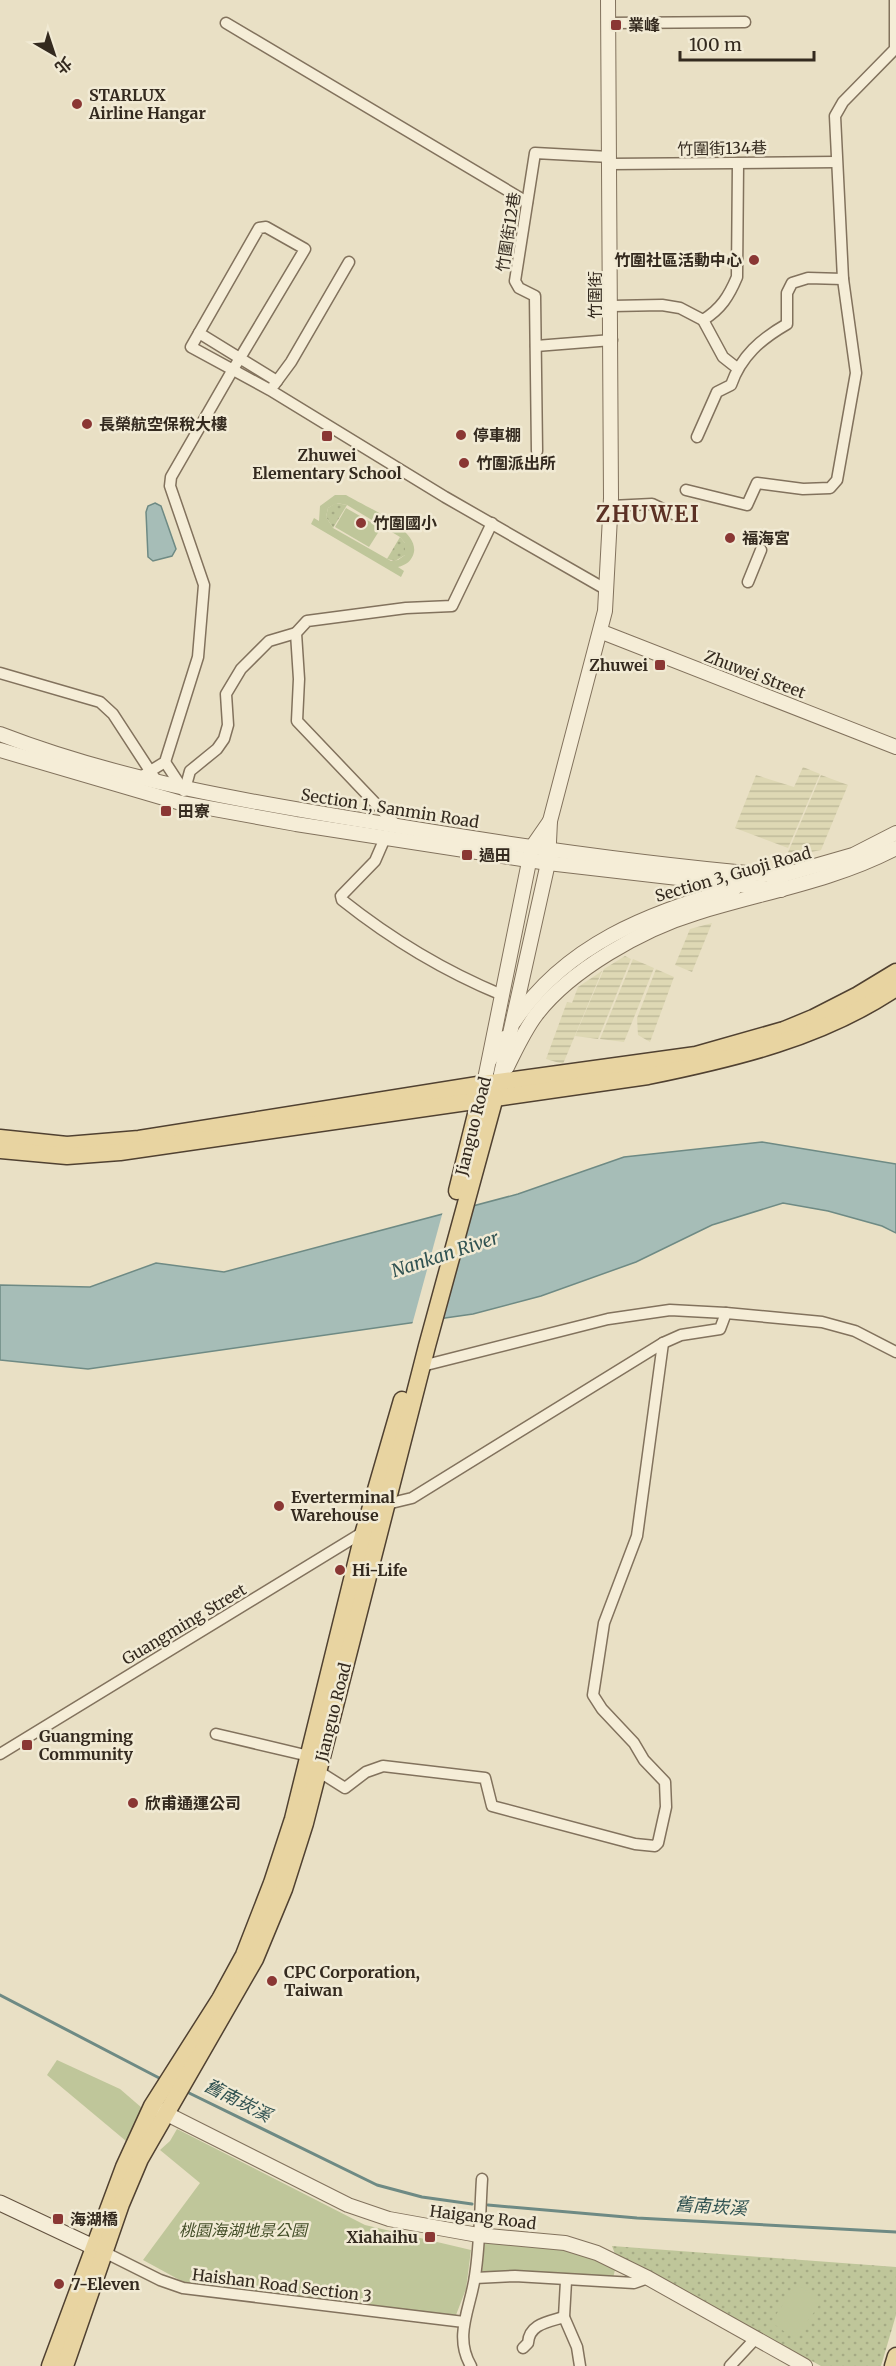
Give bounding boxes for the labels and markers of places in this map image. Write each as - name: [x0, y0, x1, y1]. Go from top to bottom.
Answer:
- place label: 業峰: [628, 15, 660, 35]
- marker: 業峰: [609, 18, 623, 32]
- place label: STARLUX Airline Hangar: [88, 85, 206, 123]
- marker: STARLUX Airline Hangar: [70, 97, 84, 111]
- place label: 竹圍社區活動中心: [614, 250, 742, 270]
- marker: 竹圍社區活動中心: [747, 253, 761, 267]
- place label: 長榮航空保稅大樓: [99, 414, 227, 434]
- marker: 長榮航空保稅大樓: [80, 417, 94, 431]
- place label: 停車棚: [473, 425, 521, 445]
- marker: 停車棚: [454, 428, 468, 442]
- marker: Zhuwei Elementary School: [320, 429, 334, 443]
- place label: Zhuwei Elementary School: [252, 445, 402, 483]
- place label: 竹圍派出所: [476, 453, 556, 473]
- marker: 竹圍派出所: [457, 456, 471, 470]
- place label: 竹圍國小: [373, 513, 437, 533]
- marker: 竹圍國小: [354, 516, 368, 530]
- place label: 福海宮: [742, 528, 790, 548]
- marker: 福海宮: [723, 531, 737, 545]
- place label: Zhuwei: [589, 655, 649, 675]
- marker: Zhuwei: [653, 658, 667, 672]
- place label: 田寮: [178, 801, 210, 821]
- marker: 田寮: [159, 804, 173, 818]
- place label: 過田: [479, 845, 511, 865]
- marker: 過田: [460, 848, 474, 862]
- place label: Everterminal Warehouse: [290, 1487, 395, 1525]
- marker: Everterminal Warehouse: [272, 1499, 286, 1513]
- place label: Hi-Life: [352, 1560, 408, 1580]
- marker: Hi-Life: [333, 1563, 347, 1577]
- place label: Guangming Community: [39, 1726, 134, 1764]
- marker: Guangming Community: [20, 1738, 34, 1752]
- place label: 欣甫通運公司: [145, 1793, 241, 1813]
- marker: 欣甫通運公司: [126, 1796, 140, 1810]
- place label: CPC Corporation, Taiwan: [284, 1962, 420, 2000]
- marker: CPC Corporation, Taiwan: [265, 1974, 279, 1988]
- place label: 海湖橋: [70, 2209, 118, 2229]
- marker: 海湖橋: [51, 2212, 65, 2226]
- place label: Xiahaihu: [346, 2227, 418, 2247]
- marker: Xiahaihu: [423, 2230, 437, 2244]
- place label: 7-Eleven: [71, 2274, 140, 2294]
- marker: 7-Eleven: [52, 2277, 66, 2291]

